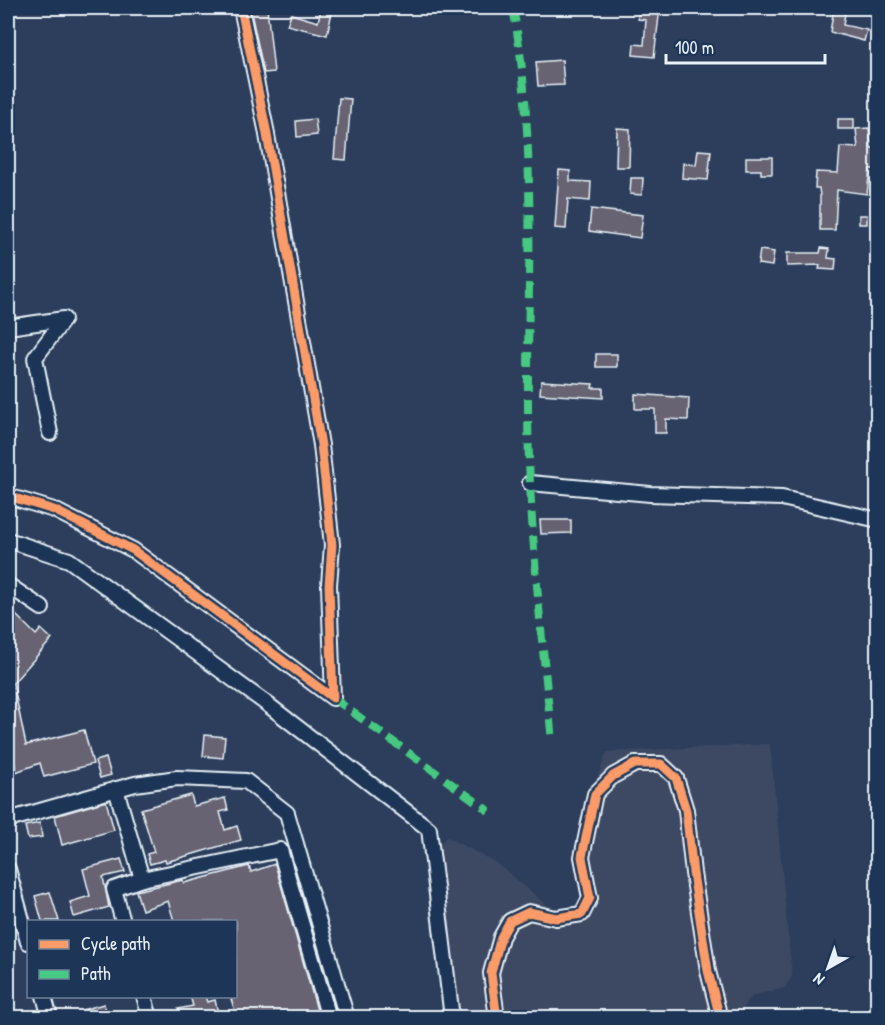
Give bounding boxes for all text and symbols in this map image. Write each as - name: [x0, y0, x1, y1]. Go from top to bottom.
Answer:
- scale bar: [666, 27, 825, 65]
- text: 100 m: [675, 35, 714, 60]
- legend: [27, 920, 237, 998]
- text: Cycle path: [81, 931, 151, 956]
- north arrow: [798, 938, 858, 998]
- text: Path: [81, 961, 111, 986]
- text: N: [808, 968, 829, 991]

